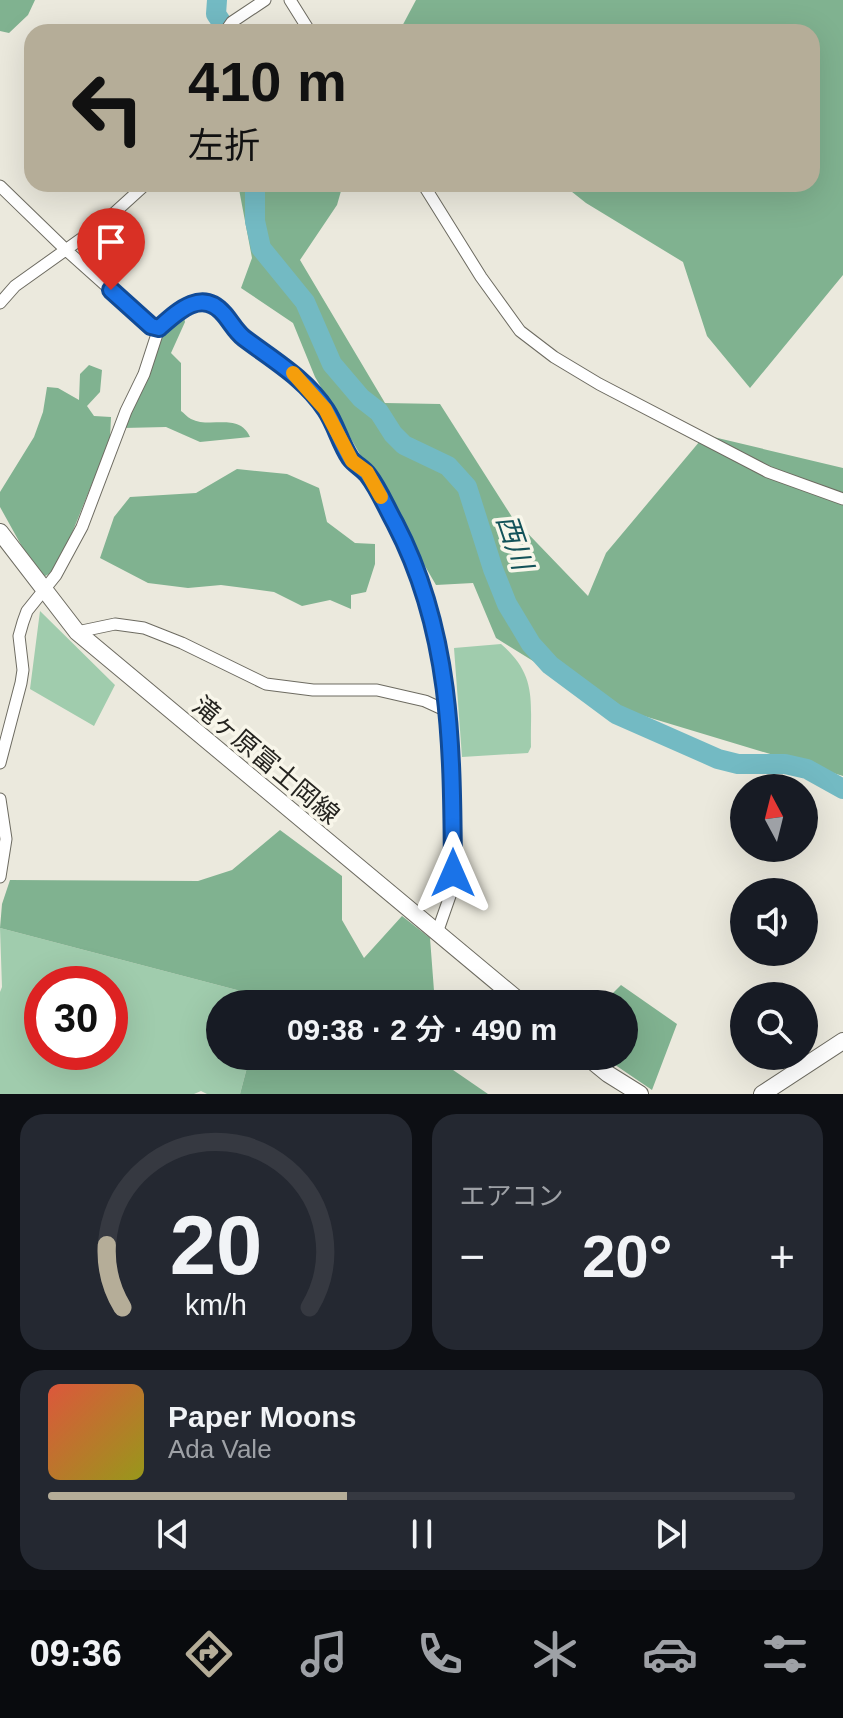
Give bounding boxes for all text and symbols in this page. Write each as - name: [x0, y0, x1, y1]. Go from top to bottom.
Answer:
- text: 410 m: [188, 50, 347, 113]
- icon: left: [56, 56, 160, 160]
- text: 左折: [188, 125, 260, 166]
- pin: [77, 208, 145, 290]
- icon: arrive: [89, 220, 133, 264]
- water label: 西川: [491, 511, 539, 577]
- street label: 滝ヶ原富士岡線: [187, 690, 345, 830]
- north arrow: [730, 774, 818, 862]
- map controls: [730, 774, 818, 1070]
- position arrow: [411, 831, 495, 915]
- button: sound: [730, 878, 818, 966]
- speed limit sign: 30: [24, 966, 128, 1070]
- button: search: [730, 982, 818, 1070]
- text: 09:38 · 2 分 · 490 m: [287, 1013, 557, 1046]
- text: エアコン: [460, 1181, 564, 1211]
- text: 20: [169, 1199, 262, 1292]
- text: 20°: [582, 1223, 673, 1290]
- text: −: [460, 1232, 485, 1281]
- text: +: [769, 1232, 795, 1281]
- text: km/h: [185, 1289, 247, 1321]
- text: Paper Moons: [168, 1400, 356, 1433]
- text: Ada Vale: [168, 1434, 272, 1464]
- icon: previous: [151, 1512, 195, 1556]
- icon: pause: [400, 1512, 444, 1556]
- icon: next: [649, 1512, 693, 1556]
- icon: directions: [181, 1626, 237, 1682]
- icon: music: [296, 1626, 352, 1682]
- icon: phone: [412, 1626, 468, 1682]
- icon: climate: [527, 1626, 583, 1682]
- icon: car: [642, 1626, 698, 1682]
- icon: filters: [757, 1626, 813, 1682]
- text: 09:36: [30, 1633, 122, 1674]

